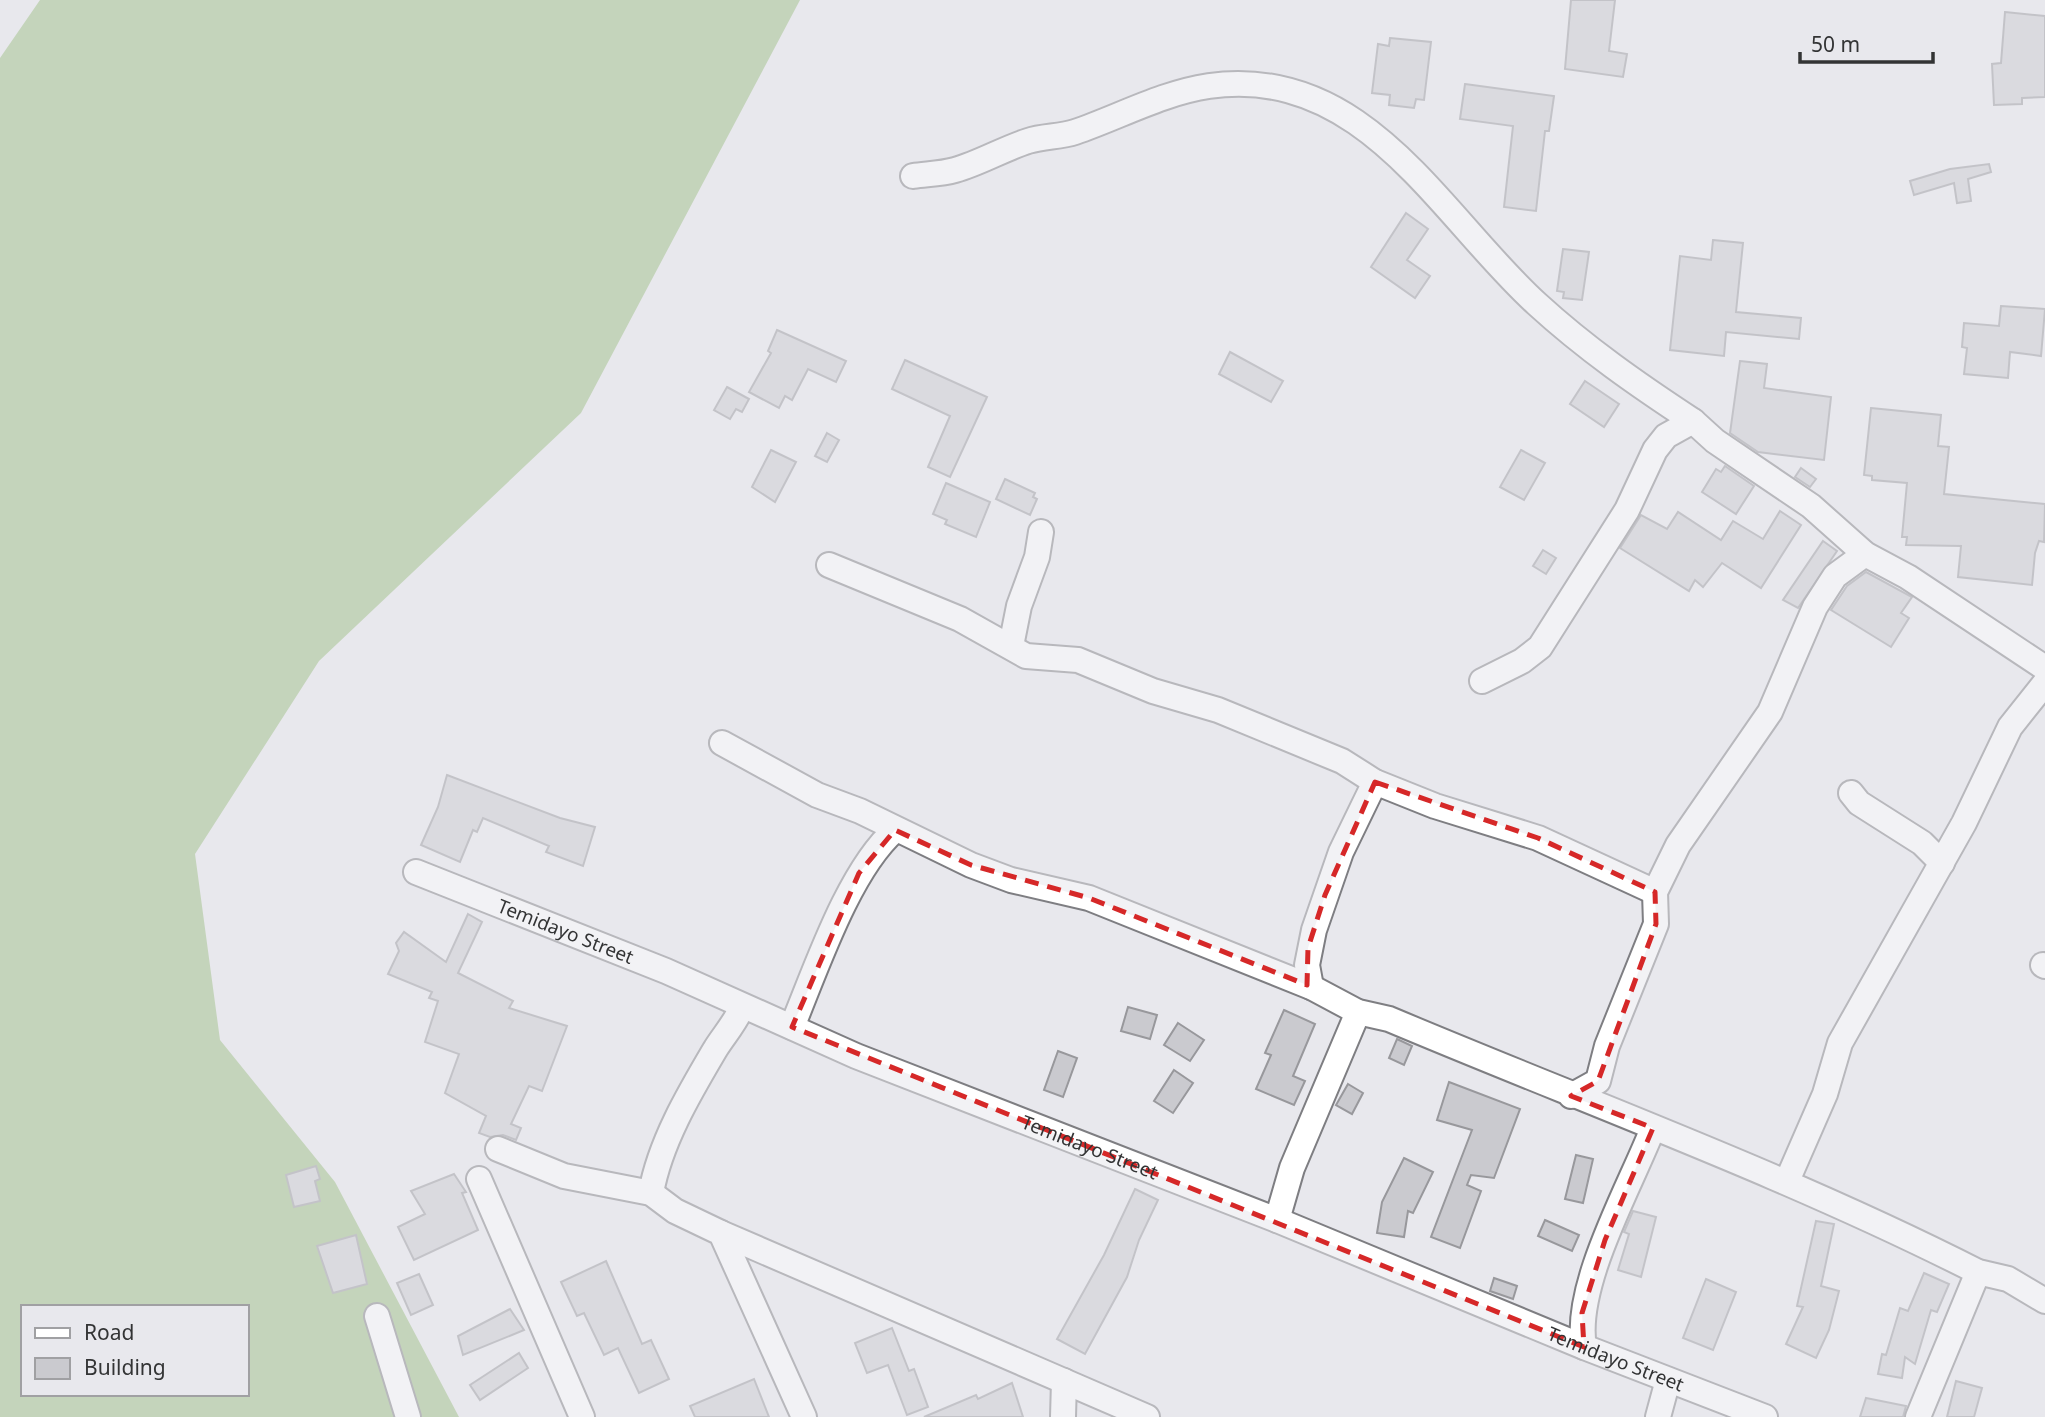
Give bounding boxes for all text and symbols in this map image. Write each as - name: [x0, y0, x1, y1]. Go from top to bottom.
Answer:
- scale bar: [1800, 21, 1933, 65]
- text: 50 m: [1811, 30, 1860, 58]
- street label: Temidayo Street: [494, 893, 638, 970]
- street label: Temidayo Street: [1018, 1109, 1162, 1185]
- legend: [21, 1305, 248, 1396]
- text: Road: [84, 1318, 134, 1346]
- street label: Temidayo Street: [1544, 1320, 1688, 1397]
- text: Building: [84, 1353, 166, 1381]

